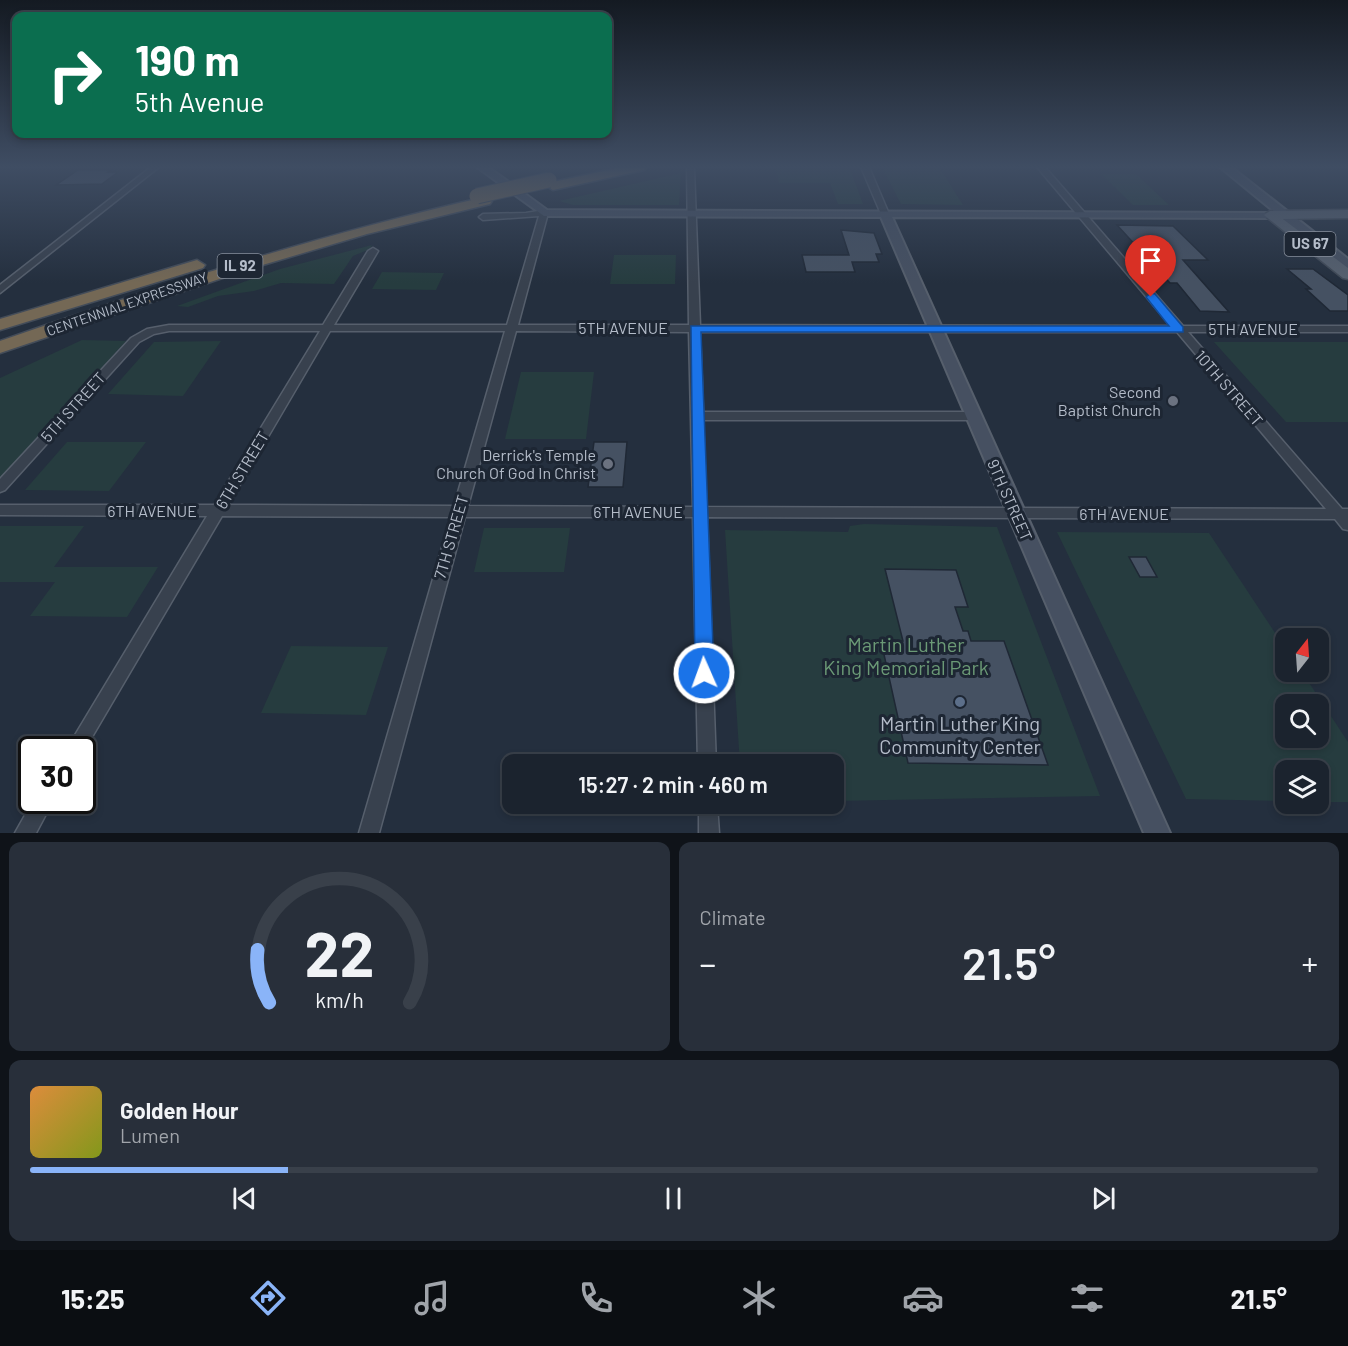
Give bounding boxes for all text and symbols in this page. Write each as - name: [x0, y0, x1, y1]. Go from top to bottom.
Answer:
- text: 190 m: [135, 34, 240, 84]
- icon: right: [36, 36, 114, 114]
- text: 5th Avenue: [135, 85, 264, 117]
- road number: US 67: [1284, 232, 1336, 256]
- pin: [1125, 235, 1176, 297]
- icon: arrive: [1134, 244, 1167, 277]
- road number: IL 92: [218, 254, 262, 278]
- street label: CENTENNIAL EXPRESSWAY: [44, 268, 210, 339]
- street label: 5TH AVENUE: [578, 318, 668, 337]
- street label: 5TH AVENUE: [1208, 319, 1298, 338]
- street label: 10TH STREET: [1191, 346, 1267, 429]
- street label: 5TH STREET: [36, 368, 109, 445]
- place label: Second Baptist Church: [1058, 382, 1161, 419]
- marker: Second Baptist Church: [1166, 394, 1180, 408]
- street label: 6TH STREET: [211, 427, 272, 512]
- place label: Derrick's Temple Church Of God In Christ: [436, 445, 596, 482]
- street label: 9TH STREET: [984, 456, 1037, 544]
- marker: Derrick's Temple Church Of God In Christ: [601, 457, 615, 471]
- street label: 7TH STREET: [429, 493, 472, 581]
- street label: 6TH AVENUE: [107, 501, 197, 520]
- street label: 6TH AVENUE: [593, 502, 683, 521]
- street label: 6TH AVENUE: [1079, 504, 1169, 523]
- north arrow: [1275, 628, 1329, 682]
- map controls: [1275, 628, 1329, 814]
- park label: Martin Luther King Memorial Park: [823, 632, 989, 679]
- position arrow: [672, 641, 736, 705]
- button: search: [1275, 694, 1329, 748]
- marker: Martin Luther King Community Center: [953, 695, 967, 709]
- place label: Martin Luther King Community Center: [879, 711, 1041, 758]
- speed limit sign: 30: [18, 736, 96, 814]
- button: layers: [1275, 760, 1329, 814]
- text: 15:27 · 2 min · 460 m: [578, 771, 768, 797]
- text: Climate: [700, 905, 766, 929]
- text: 22: [304, 915, 374, 989]
- text: 21.5°: [962, 935, 1055, 989]
- text: −: [700, 943, 716, 983]
- text: +: [1301, 943, 1318, 983]
- text: km/h: [315, 988, 364, 1013]
- text: Golden Hour: [120, 1097, 238, 1123]
- text: Lumen: [120, 1123, 180, 1147]
- icon: previous: [228, 1182, 261, 1215]
- icon: pause: [657, 1182, 690, 1215]
- icon: next: [1087, 1182, 1120, 1215]
- icon: directions: [247, 1277, 289, 1319]
- icon: music: [411, 1277, 453, 1319]
- icon: phone: [575, 1277, 617, 1319]
- icon: climate: [738, 1277, 780, 1319]
- icon: car: [902, 1277, 944, 1319]
- icon: filters: [1066, 1277, 1108, 1319]
- text: 15:25: [61, 1282, 125, 1314]
- text: 21.5°: [1230, 1282, 1287, 1314]

